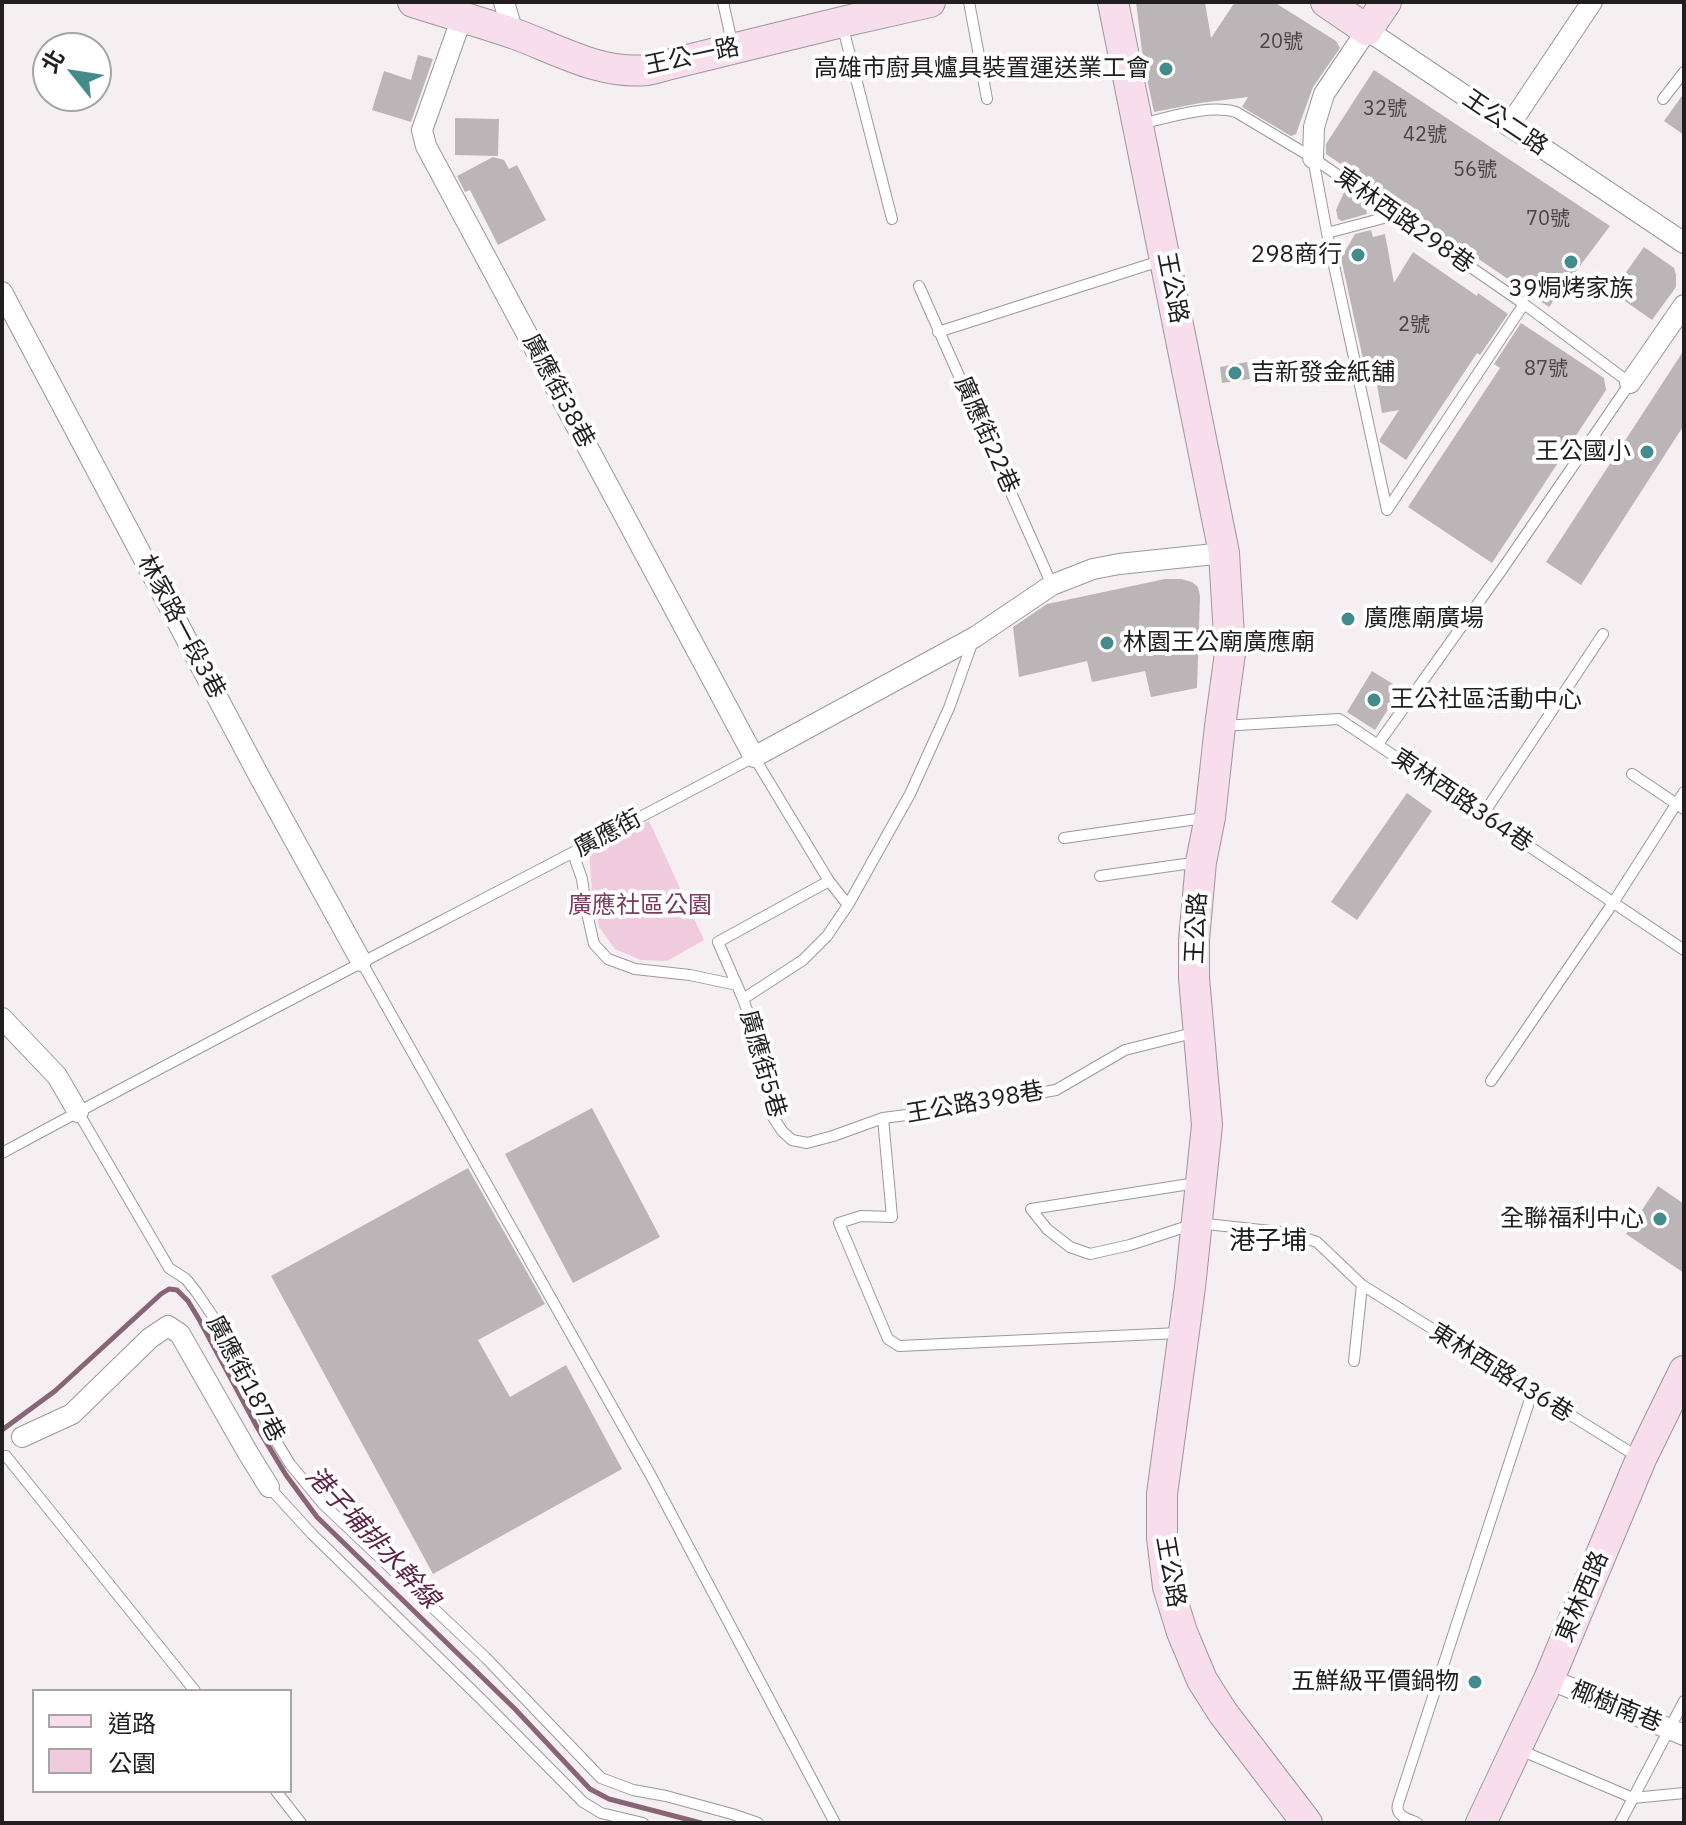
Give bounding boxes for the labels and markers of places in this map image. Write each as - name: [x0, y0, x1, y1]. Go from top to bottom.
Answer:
- place label: 高雄市廚具爐具裝置運送業工會: [814, 55, 1150, 83]
- marker: 高雄市廚具爐具裝置運送業工會: [1157, 60, 1175, 78]
- place label: 298商行: [1251, 241, 1342, 269]
- marker: 298商行: [1349, 246, 1367, 264]
- marker: 39焗烤家族: [1562, 253, 1580, 271]
- place label: 39焗烤家族: [1509, 275, 1633, 303]
- place label: 吉新發金紙舖: [1251, 359, 1395, 387]
- marker: 吉新發金紙舖: [1226, 364, 1244, 382]
- place label: 王公國小: [1535, 438, 1631, 466]
- marker: 王公國小: [1638, 443, 1656, 461]
- place label: 廣應廟廣場: [1364, 605, 1484, 633]
- marker: 廣應廟廣場: [1339, 610, 1357, 628]
- place label: 林園王公廟廣應廟: [1123, 629, 1315, 657]
- marker: 林園王公廟廣應廟: [1098, 634, 1116, 652]
- place label: 王公社區活動中心: [1390, 686, 1582, 714]
- marker: 王公社區活動中心: [1365, 691, 1383, 709]
- place label: 全聯福利中心: [1500, 1205, 1644, 1233]
- marker: 全聯福利中心: [1651, 1210, 1669, 1228]
- place label: 五鮮級平價鍋物: [1291, 1668, 1459, 1696]
- marker: 五鮮級平價鍋物: [1466, 1673, 1484, 1691]

